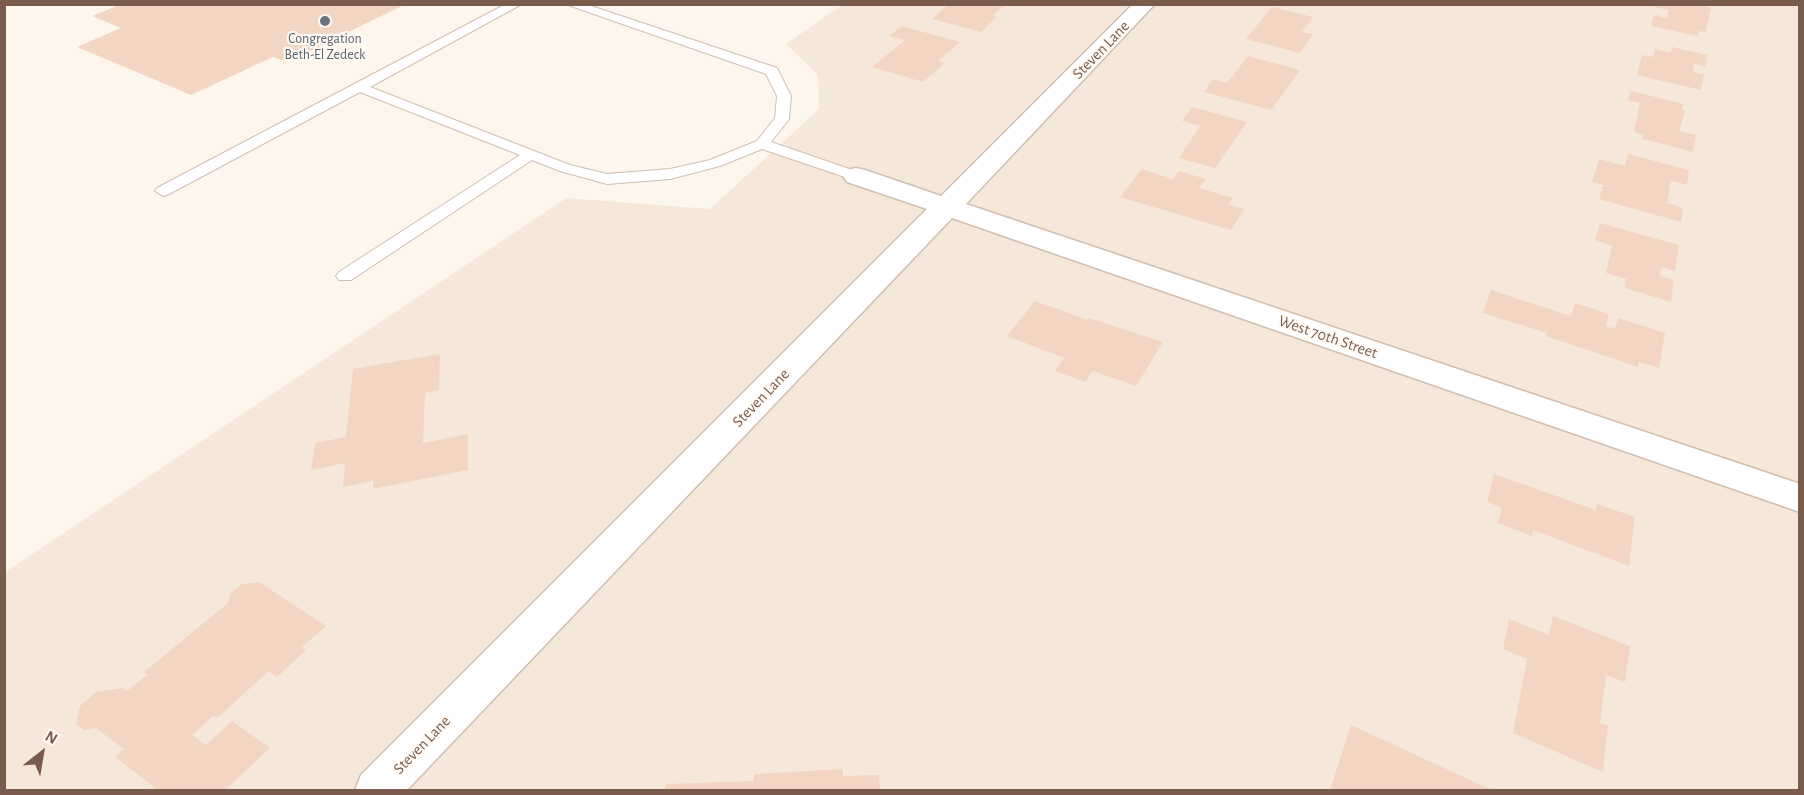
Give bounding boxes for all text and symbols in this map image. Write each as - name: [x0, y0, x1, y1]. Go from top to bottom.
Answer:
- marker: Congregation Beth-El Zedeck: [318, 14, 332, 28]
- street label: Steven Lane: [1068, 17, 1134, 83]
- place label: Congregation Beth-El Zedeck: [285, 31, 365, 63]
- street label: West 70th Street: [1276, 311, 1380, 363]
- street label: Steven Lane: [728, 365, 794, 431]
- street label: Steven Lane: [389, 712, 455, 778]
- north arrow: [12, 723, 72, 783]
- text: N: [42, 728, 60, 747]

